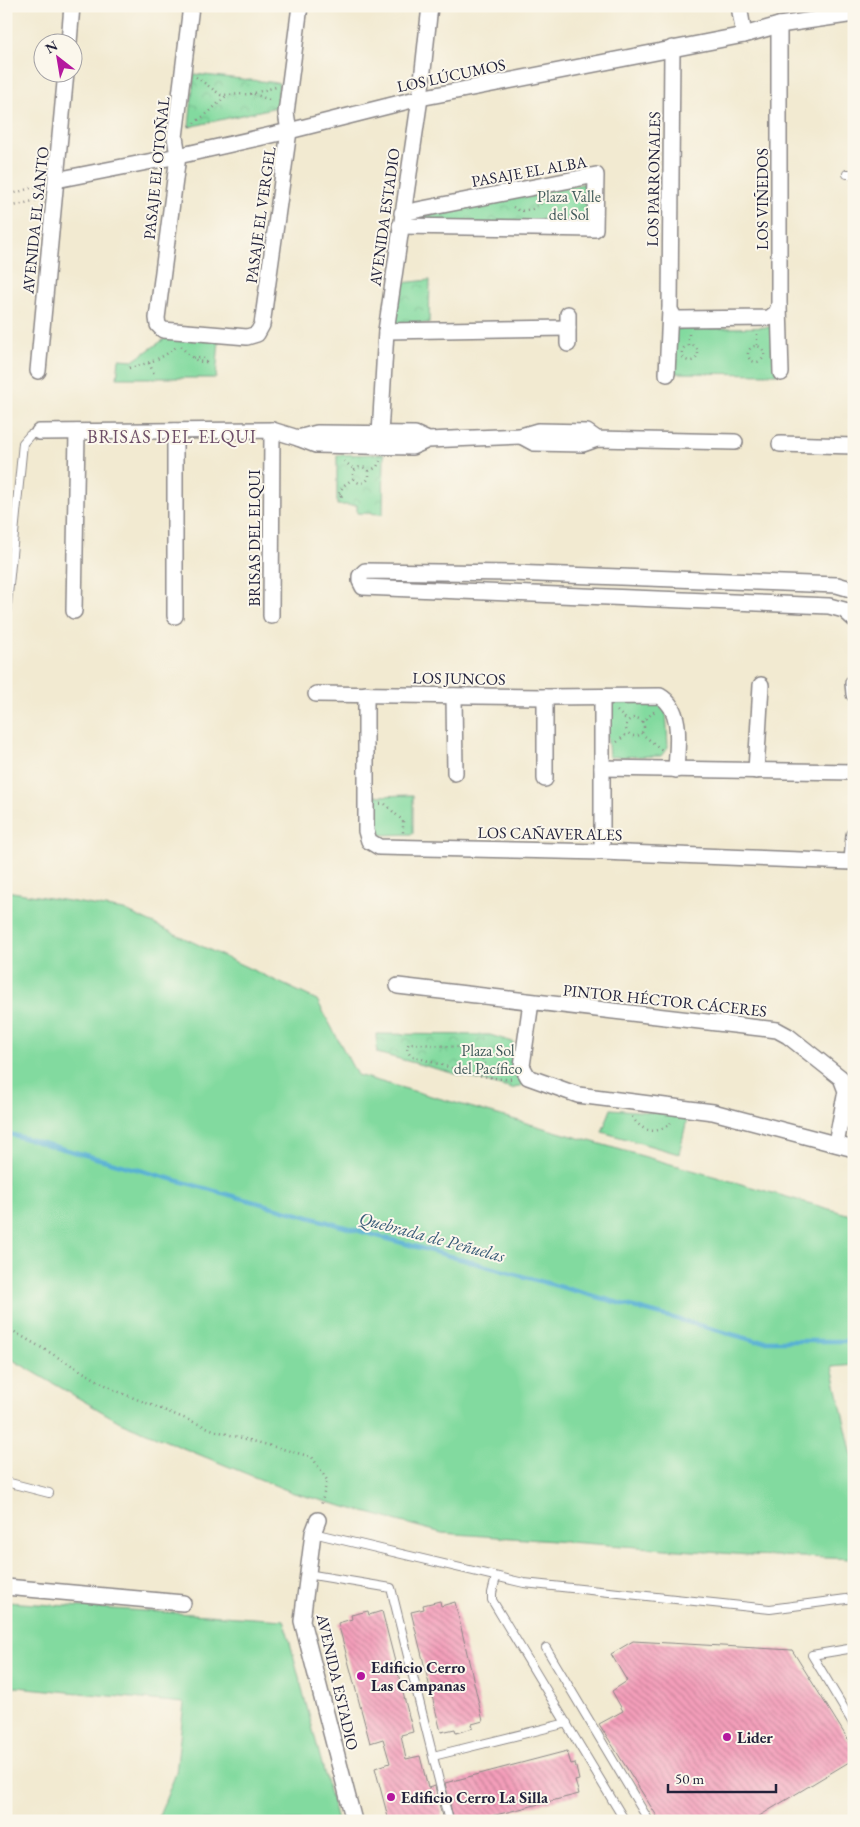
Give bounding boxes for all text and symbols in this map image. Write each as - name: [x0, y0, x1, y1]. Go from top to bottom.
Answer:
- north arrow: [32, 32, 82, 82]
- text: N: [42, 36, 61, 57]
- street label: LOS LÚCUMOS: [395, 54, 507, 97]
- street label: PASAJE EL OTOÑAL: [139, 95, 175, 241]
- street label: LOS PARRONALES: [642, 111, 665, 247]
- street label: AVENIDA EL SANTO: [17, 145, 54, 296]
- street label: PASAJE EL VERGEL: [241, 145, 281, 285]
- street label: AVENIDA ESTADIO: [364, 147, 405, 288]
- street label: LOS VIÑEDOS: [752, 148, 773, 250]
- street label: PASAJE EL ALBA: [470, 151, 589, 192]
- park label: Plaza Valle del Sol: [537, 186, 601, 225]
- district label: BRISAS DEL ELQUI: [87, 425, 257, 448]
- street label: BRISAS DEL ELQUI: [244, 469, 265, 606]
- street label: LOS JUNCOS: [412, 667, 506, 690]
- street label: LOS CAÑAVERALES: [477, 822, 623, 845]
- street label: PINTOR HÉCTOR CÁCERES: [562, 979, 768, 1022]
- park label: Plaza Sol del Pacífico: [454, 1040, 522, 1079]
- water label: Quebrada de Peñuelas: [356, 1206, 509, 1268]
- street label: AVENIDA ESTADIO: [311, 1611, 363, 1752]
- place label: Edificio Cerro Las Campanas: [371, 1657, 466, 1696]
- marker: Edificio Cerro Las Campanas: [355, 1670, 367, 1682]
- place label: Lider: [737, 1727, 773, 1748]
- marker: Lider: [721, 1731, 733, 1743]
- scale bar: [668, 1762, 775, 1794]
- text: 50 m: [675, 1769, 704, 1788]
- place label: Edificio Cerro La Silla: [401, 1787, 549, 1808]
- marker: Edificio Cerro La Silla: [385, 1791, 397, 1803]

